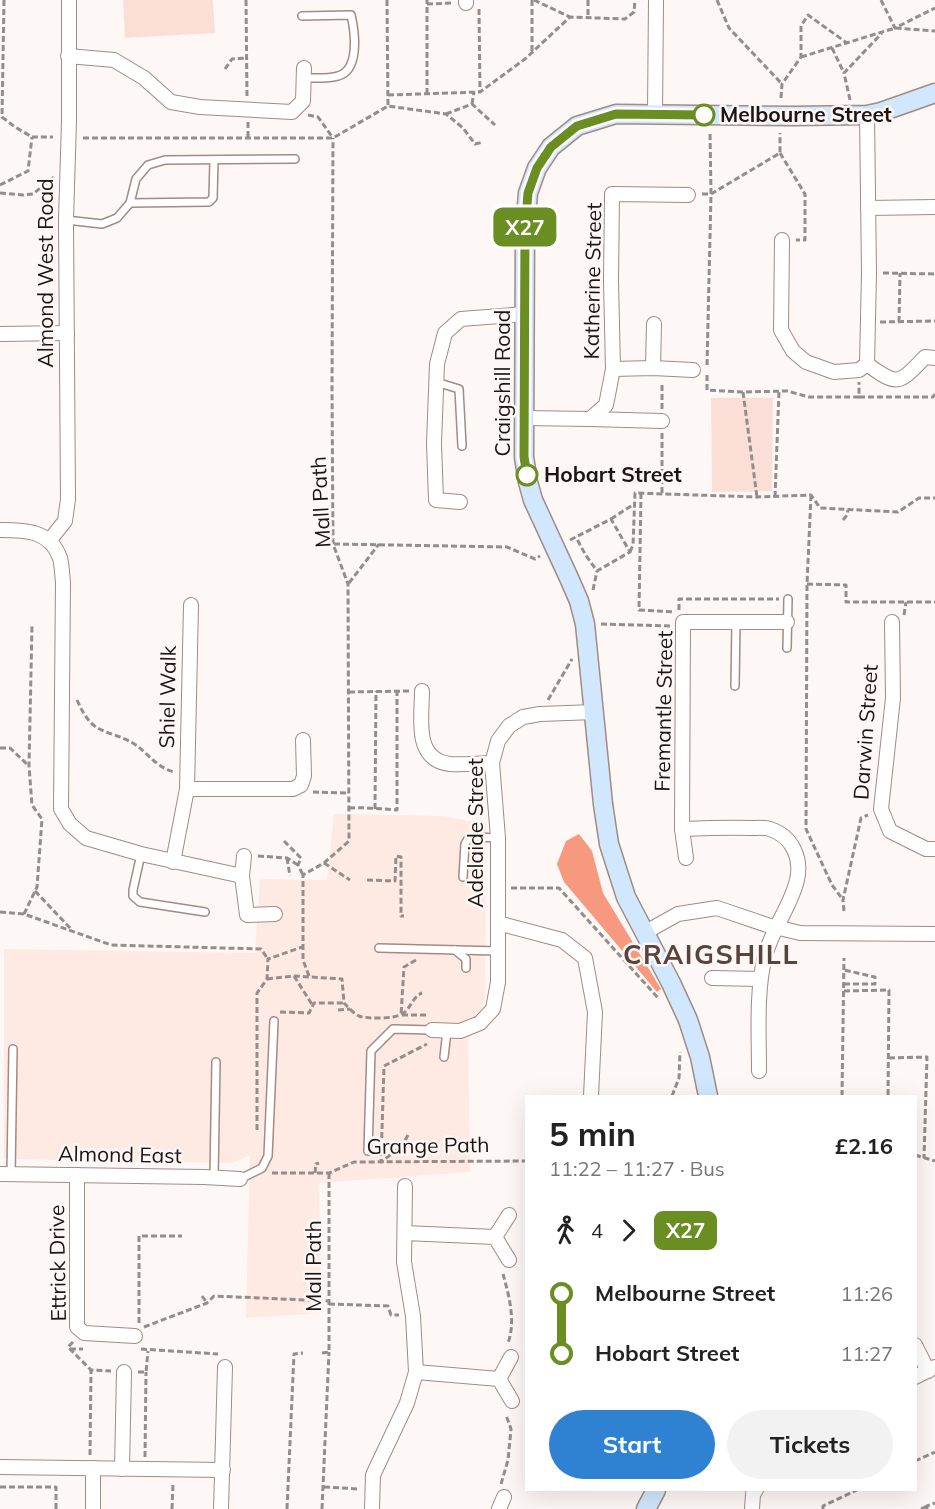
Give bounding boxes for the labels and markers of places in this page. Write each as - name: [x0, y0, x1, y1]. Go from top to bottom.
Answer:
- place label: Melbourne Street: [720, 101, 892, 127]
- marker: Melbourne Street: [693, 104, 715, 126]
- place label: Hobart Street: [544, 461, 682, 487]
- marker: Hobart Street: [516, 464, 538, 486]

